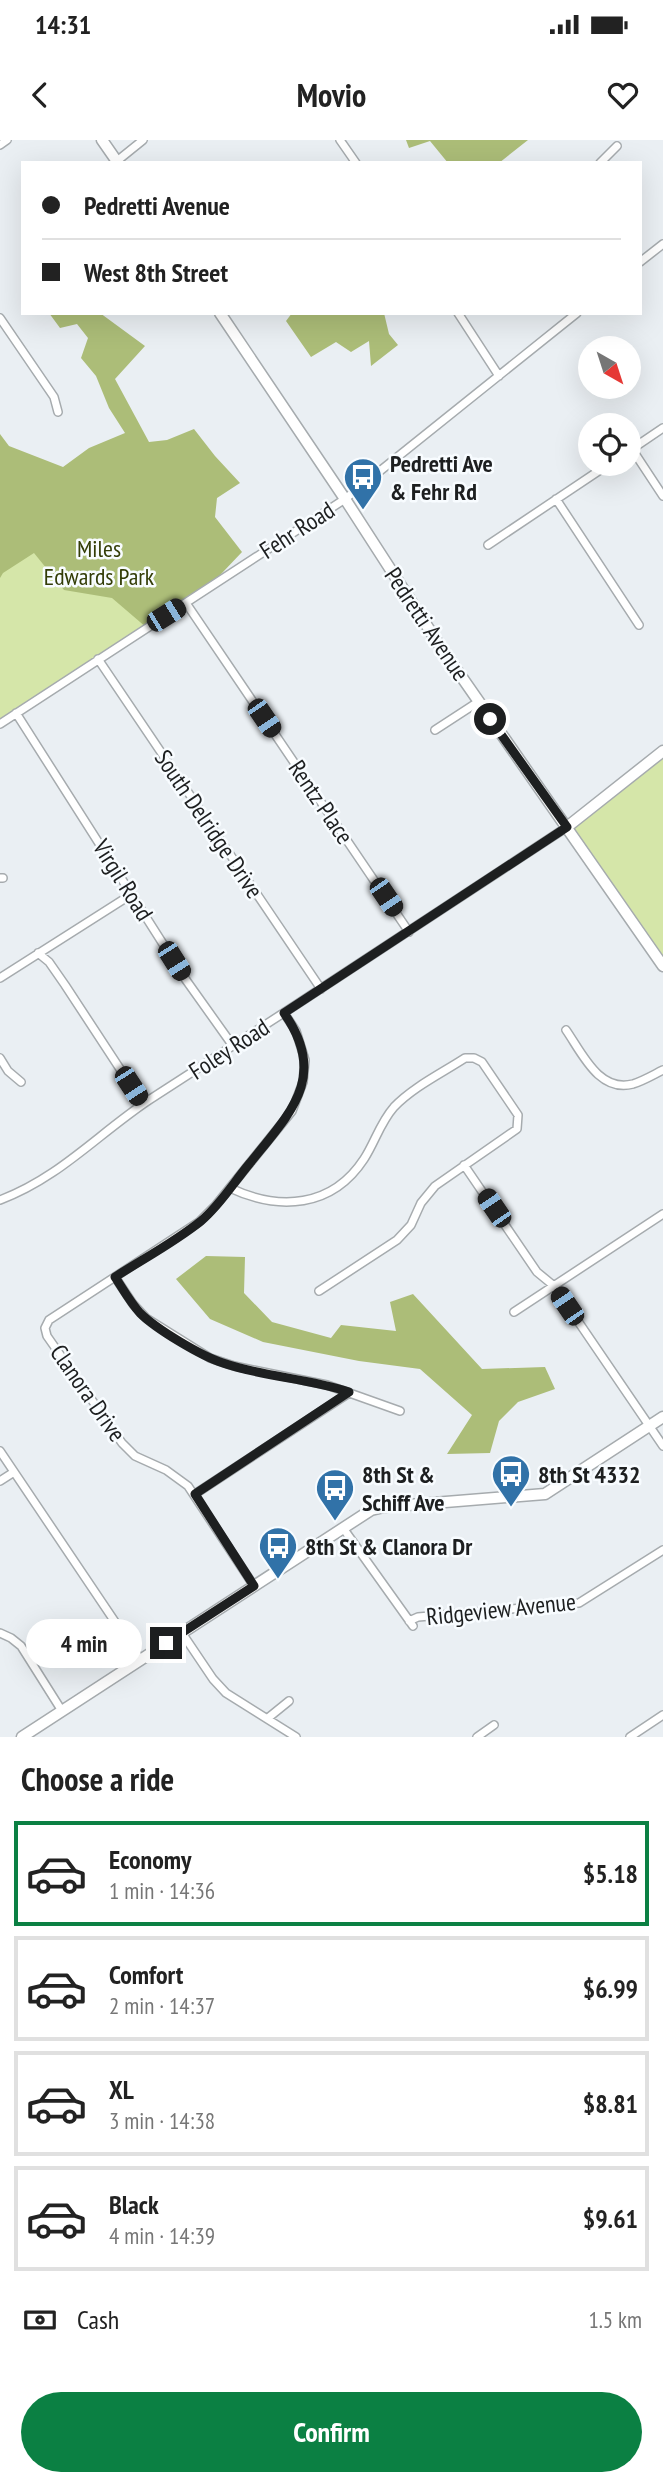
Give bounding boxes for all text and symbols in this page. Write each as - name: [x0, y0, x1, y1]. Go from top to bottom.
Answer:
- text: 14:31: [35, 8, 91, 41]
- text: Movio: [297, 74, 366, 116]
- icon: back: [21, 76, 59, 114]
- icon: heart: [604, 76, 642, 114]
- text: Pedretti Avenue: [84, 189, 230, 222]
- text: West 8th Street: [84, 256, 228, 289]
- north arrow: [578, 336, 640, 399]
- map controls: [578, 336, 641, 476]
- button: locate: [578, 413, 641, 476]
- place label: Pedretti Ave & Fehr Rd: [390, 448, 493, 507]
- bus stop icon: Pedretti Ave & Fehr Rd: [342, 456, 384, 511]
- street label: Fehr Road: [254, 494, 340, 566]
- park label: Miles Edwards Park: [44, 533, 155, 592]
- street label: Pedretti Avenue: [378, 561, 476, 687]
- car: [143, 595, 190, 635]
- car: [244, 695, 285, 741]
- route start: [474, 703, 506, 735]
- street label: South Delridge Drive: [148, 744, 270, 904]
- street label: Rentz Place: [282, 754, 360, 850]
- street label: Virgil Road: [85, 833, 160, 926]
- car: [366, 874, 407, 920]
- car: [154, 938, 195, 984]
- street label: Foley Road: [183, 1012, 275, 1086]
- car: [111, 1063, 152, 1109]
- car: [474, 1185, 515, 1231]
- car: [547, 1283, 588, 1329]
- street label: Clanora Drive: [43, 1338, 133, 1448]
- bus stop icon: 8th St 4332: [490, 1453, 532, 1508]
- place label: 8th St & Schiff Ave: [362, 1459, 445, 1518]
- place label: 8th St 4332: [538, 1459, 640, 1490]
- bus stop icon: 8th St & Schiff Ave: [314, 1467, 356, 1522]
- bus stop icon: 8th St & Clanora Dr: [257, 1525, 299, 1580]
- place label: 8th St & Clanora Dr: [305, 1531, 473, 1562]
- street label: Ridgeview Avenue: [425, 1586, 577, 1632]
- callout: 4 min: [26, 1618, 142, 1668]
- route end: [150, 1627, 182, 1659]
- text: 4 min: [61, 1629, 107, 1658]
- text: Choose a ride: [21, 1758, 174, 1800]
- icon: car: [25, 1842, 88, 1905]
- text: Economy: [109, 1843, 191, 1876]
- text: $5.18: [583, 1857, 638, 1890]
- text: 1 min · 14:36: [109, 1876, 215, 1905]
- icon: car: [25, 1957, 88, 2020]
- text: Comfort: [109, 1958, 183, 1991]
- text: $6.99: [583, 1972, 638, 2005]
- text: 2 min · 14:37: [109, 1991, 215, 2020]
- icon: car: [25, 2072, 88, 2135]
- text: XL: [109, 2073, 134, 2106]
- text: $8.81: [583, 2087, 638, 2120]
- text: 3 min · 14:38: [109, 2106, 215, 2135]
- icon: car: [25, 2187, 88, 2250]
- text: Black: [109, 2188, 159, 2221]
- text: $9.61: [583, 2202, 638, 2235]
- text: 4 min · 14:39: [109, 2221, 215, 2250]
- icon: cash: [21, 2301, 59, 2339]
- text: Cash: [77, 2303, 119, 2336]
- text: 1.5 km: [588, 2305, 642, 2334]
- button: Confirm: [21, 2392, 642, 2472]

